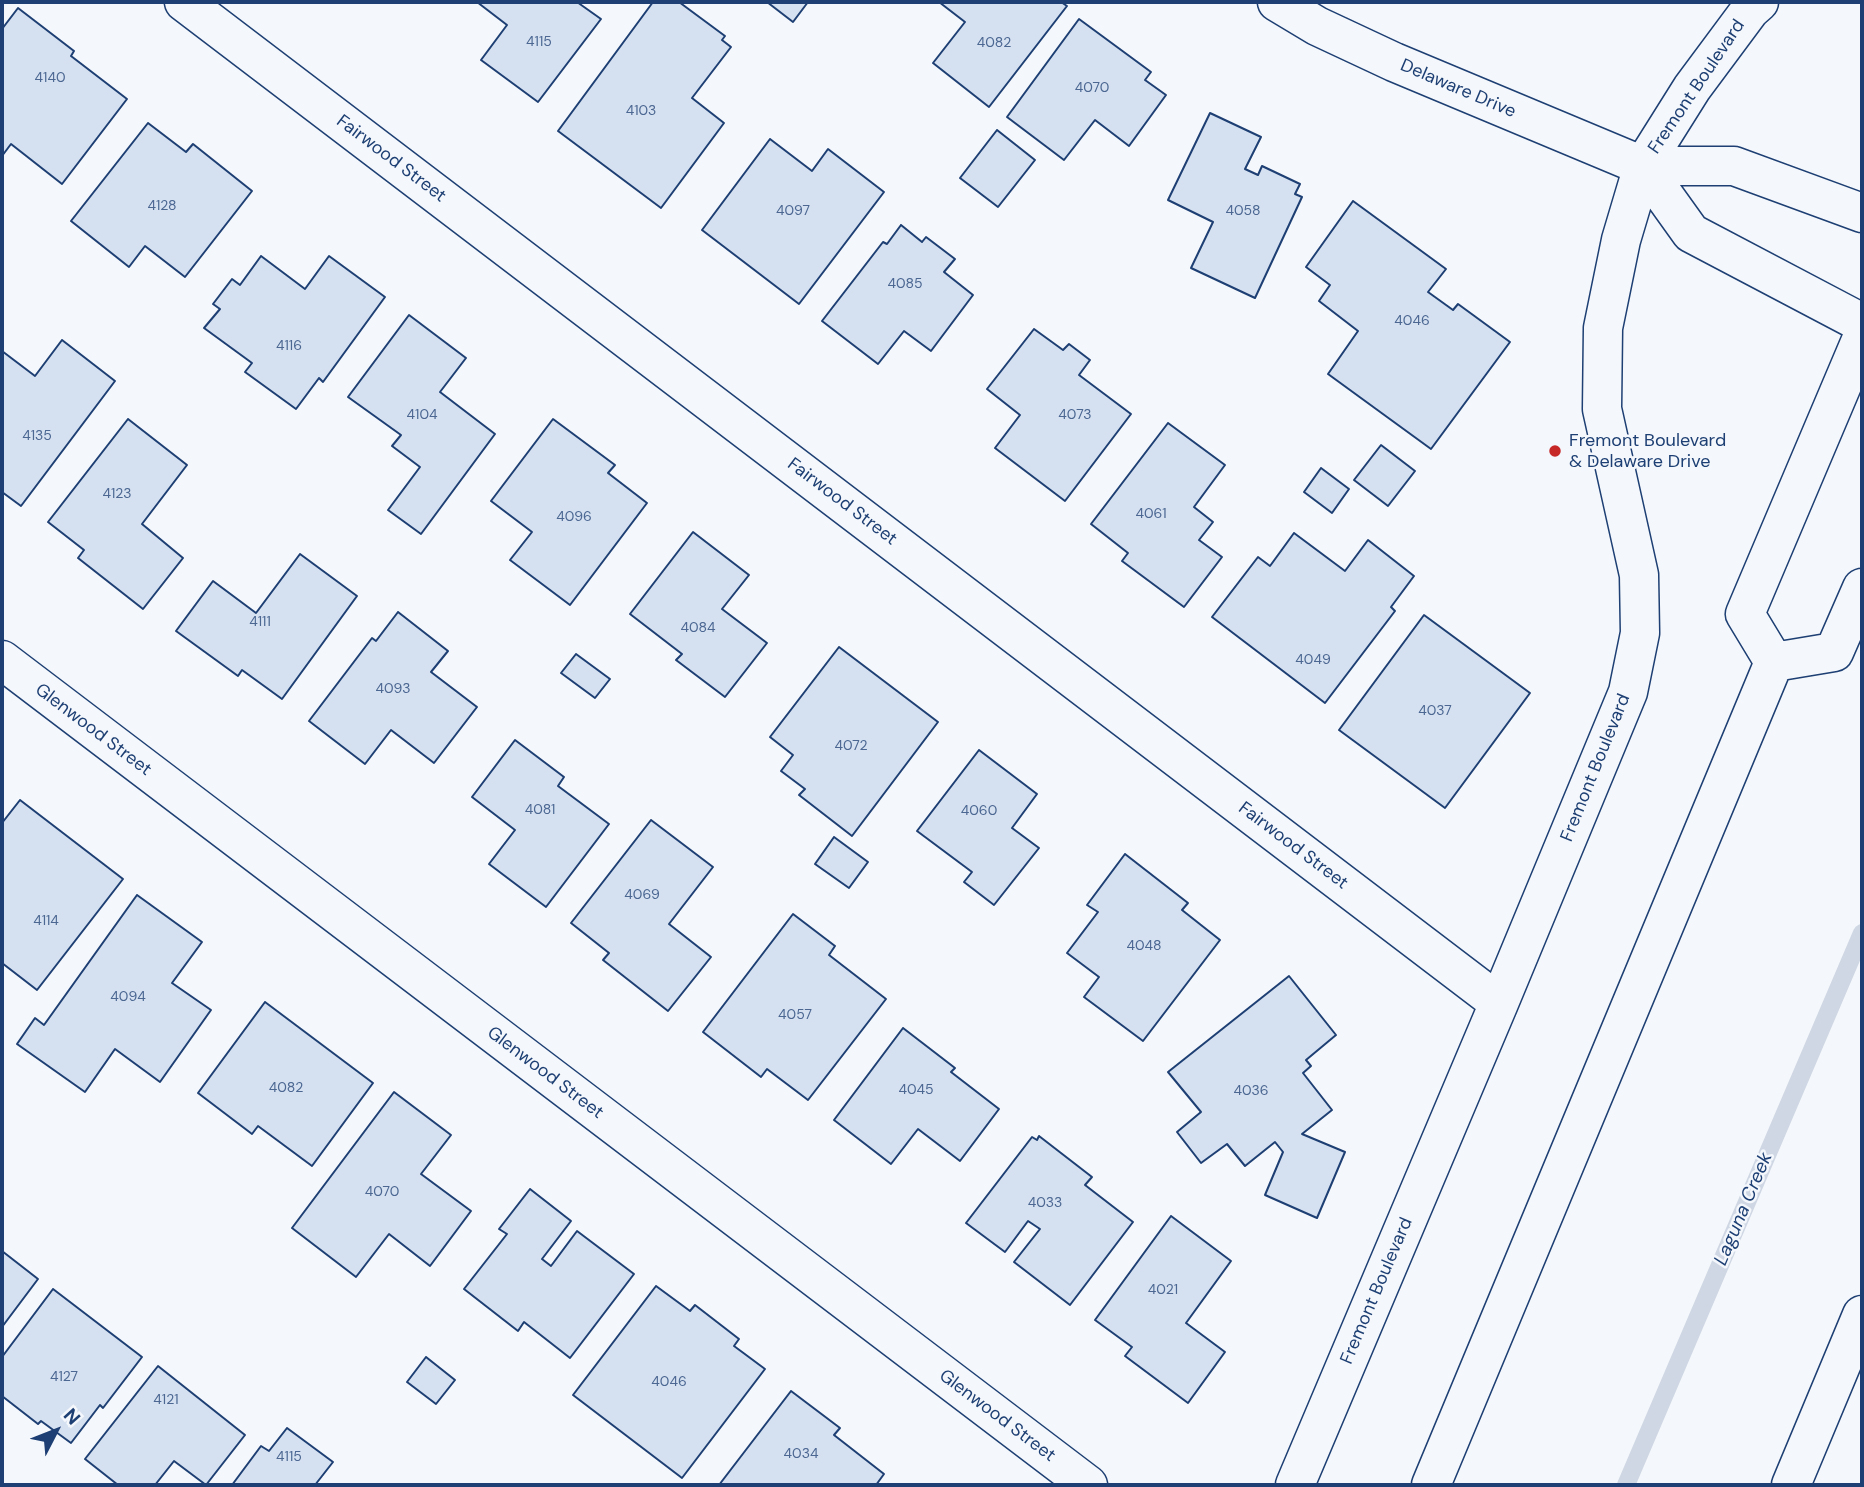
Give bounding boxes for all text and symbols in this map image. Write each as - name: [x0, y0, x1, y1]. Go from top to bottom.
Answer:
- street label: Fremont Boulevard: [1644, 16, 1750, 158]
- house number: 4115: [526, 34, 552, 50]
- house number: 4082: [977, 35, 1011, 51]
- street label: Delaware Drive: [1397, 55, 1519, 123]
- house number: 4140: [35, 70, 65, 86]
- house number: 4070: [1075, 80, 1109, 96]
- house number: 4103: [626, 103, 656, 119]
- street label: Fairwood Street: [332, 111, 450, 207]
- house number: 4128: [147, 198, 177, 214]
- house number: 4097: [776, 203, 810, 219]
- house number: 4058: [1225, 203, 1261, 219]
- house number: 4085: [887, 276, 923, 292]
- house number: 4046: [1394, 313, 1430, 329]
- house number: 4116: [276, 338, 302, 354]
- house number: 4104: [407, 407, 437, 423]
- house number: 4073: [1058, 407, 1092, 423]
- house number: 4135: [22, 428, 52, 444]
- place label: Fremont Boulevard & Delaware Drive: [1569, 430, 1726, 472]
- marker: Fremont Boulevard & Delaware Drive: [1547, 443, 1563, 459]
- street label: Fairwood Street: [783, 454, 901, 550]
- house number: 4123: [102, 486, 132, 502]
- house number: 4061: [1135, 506, 1167, 522]
- house number: 4096: [556, 509, 592, 525]
- house number: 4111: [249, 614, 271, 630]
- house number: 4084: [680, 620, 716, 636]
- house number: 4049: [1295, 652, 1331, 668]
- street label: Glenwood Street: [31, 679, 155, 781]
- house number: 4093: [376, 681, 410, 697]
- street label: Fremont Boulevard: [1557, 691, 1635, 845]
- house number: 4037: [1418, 703, 1452, 719]
- house number: 4072: [834, 738, 868, 754]
- street label: Fairwood Street: [1234, 798, 1352, 894]
- house number: 4081: [525, 802, 555, 818]
- house number: 4060: [961, 803, 997, 819]
- house number: 4069: [624, 887, 660, 903]
- house number: 4114: [33, 913, 59, 929]
- house number: 4048: [1126, 938, 1162, 954]
- house number: 4094: [110, 989, 146, 1005]
- house number: 4057: [778, 1007, 812, 1023]
- street label: Glenwood Street: [483, 1022, 607, 1124]
- house number: 4082: [269, 1080, 303, 1096]
- house number: 4045: [898, 1082, 934, 1098]
- house number: 4036: [1233, 1083, 1269, 1099]
- water label: Laguna Creek: [1710, 1149, 1778, 1269]
- house number: 4070: [365, 1184, 399, 1200]
- house number: 4033: [1028, 1195, 1062, 1211]
- street label: Fremont Boulevard: [1336, 1214, 1418, 1368]
- house number: 4021: [1148, 1282, 1178, 1298]
- street label: Glenwood Street: [935, 1365, 1059, 1467]
- house number: 4127: [50, 1369, 78, 1385]
- house number: 4046: [651, 1374, 687, 1390]
- house number: 4121: [153, 1392, 179, 1408]
- north arrow: [21, 1396, 91, 1466]
- text: N: [58, 1403, 86, 1430]
- house number: 4034: [784, 1446, 818, 1462]
- house number: 4115: [276, 1449, 302, 1465]

